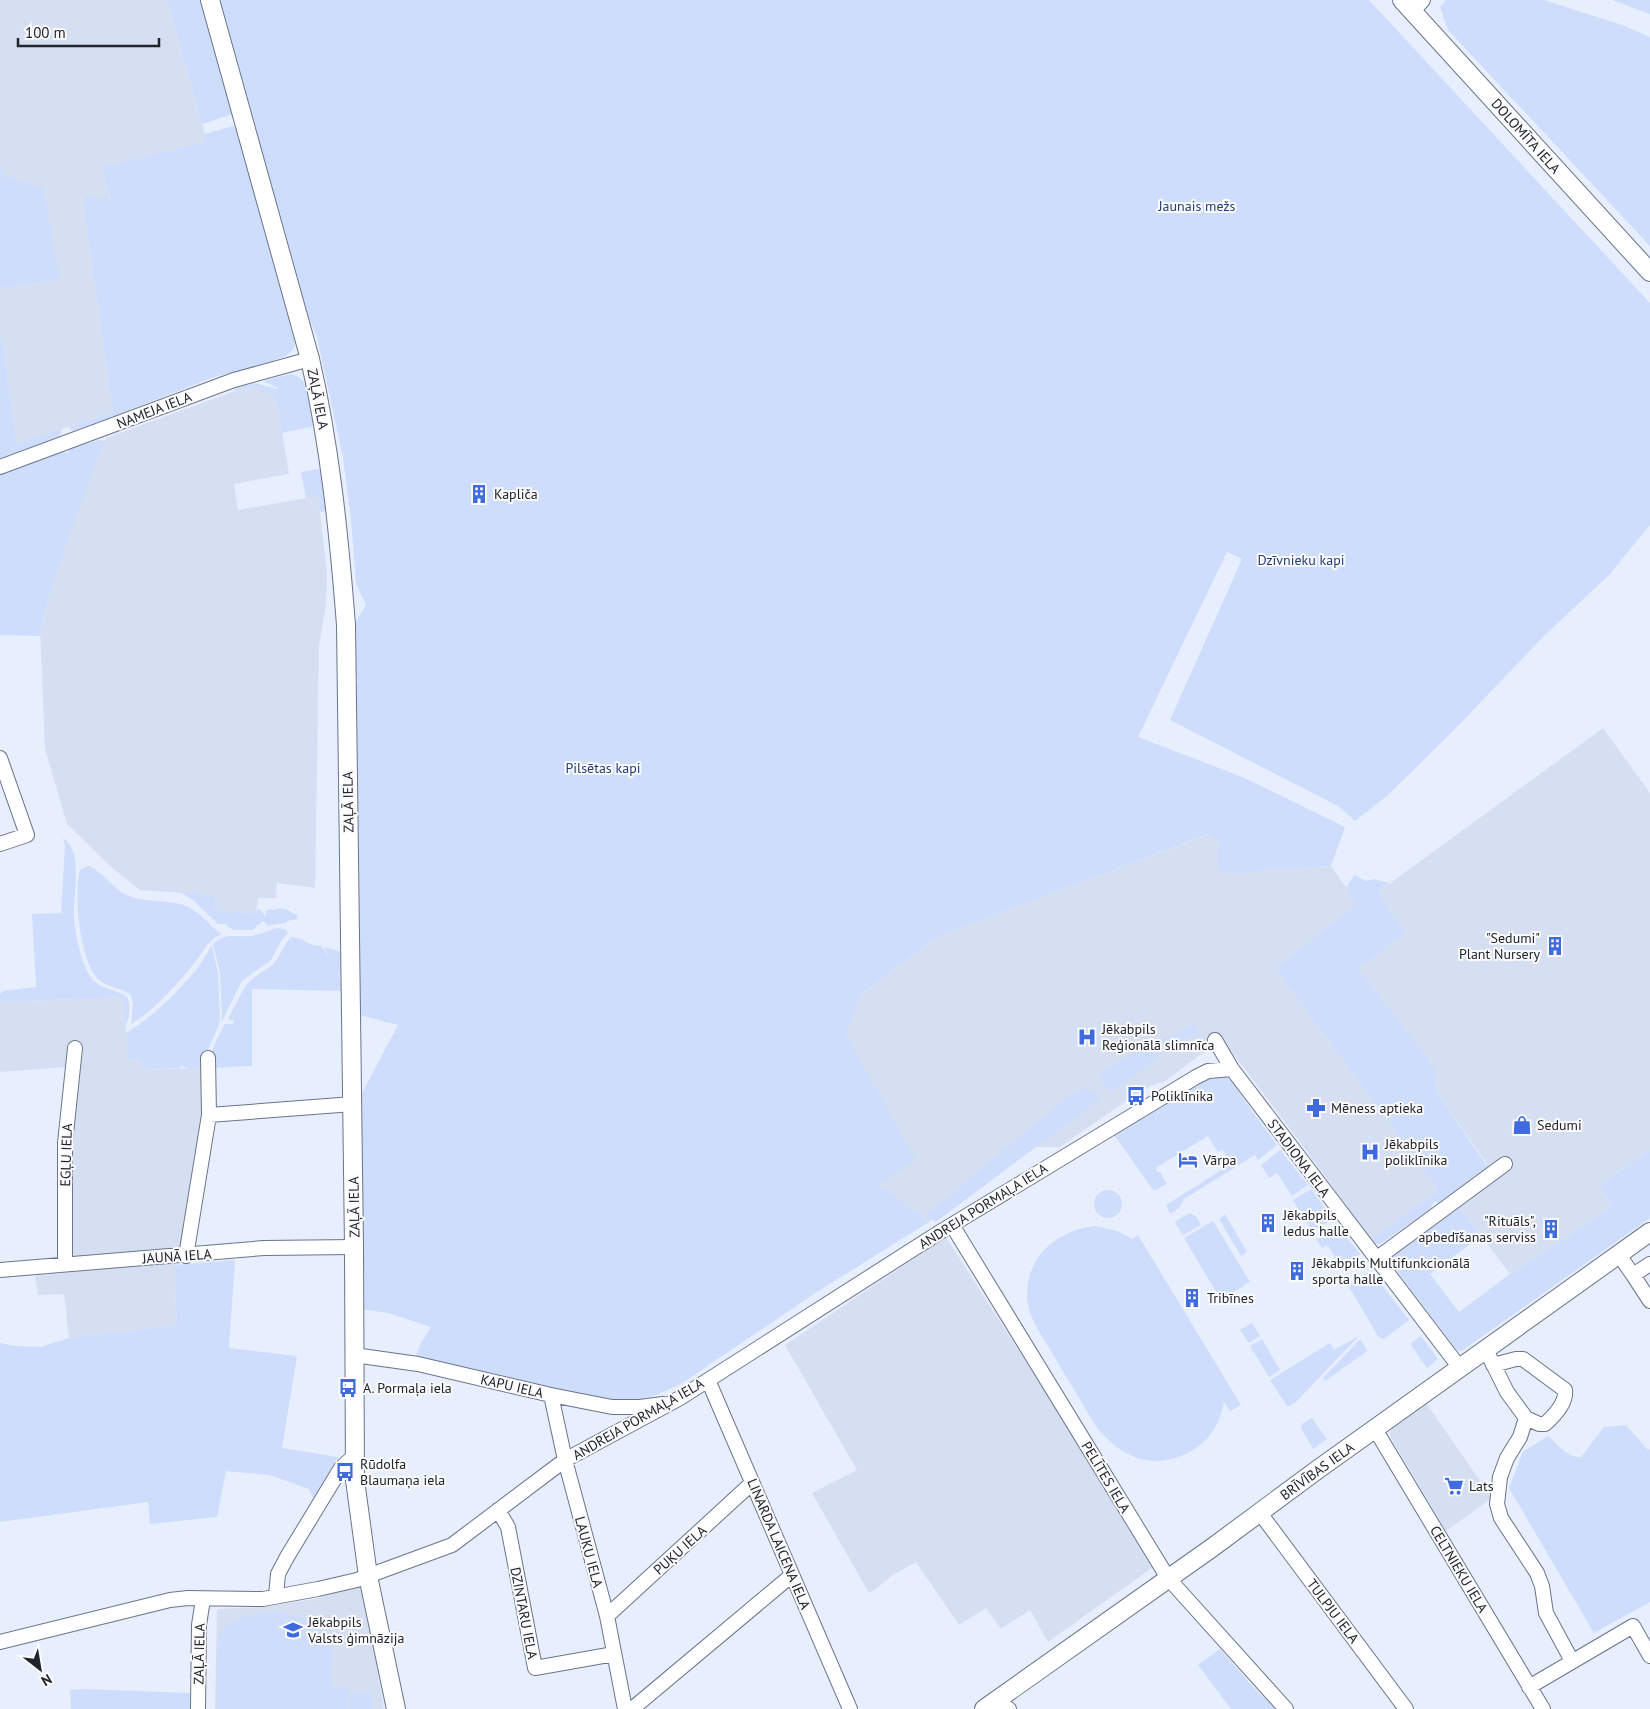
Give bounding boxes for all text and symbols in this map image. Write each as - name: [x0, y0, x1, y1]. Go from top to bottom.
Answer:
- scale bar: [18, 15, 159, 47]
- text: 100 m: [25, 23, 66, 42]
- street label: DOLOMĪTA IELA: [1488, 95, 1565, 178]
- park label: Jaunais mežs: [1157, 197, 1236, 215]
- street label: ZAĻĀ IELA: [303, 367, 333, 432]
- street label: NAMEJA IELA: [114, 387, 195, 433]
- building icon: Kapliča: [468, 483, 490, 505]
- place label: Kapliča: [494, 485, 538, 503]
- park label: Dzīvnieku kapi: [1257, 551, 1345, 569]
- park label: Pilsētas kapi: [566, 759, 640, 777]
- street label: ZAĻĀ IELA: [338, 770, 358, 833]
- place label: "Sedumi" Plant Nursery: [1459, 929, 1540, 963]
- building icon: "Sedumi" Plant Nursery: [1544, 935, 1566, 957]
- place label: Jēkabpils Reģionālā slimnīca: [1101, 1020, 1215, 1054]
- hospital icon: Jēkabpils Reģionālā slimnīca: [1076, 1026, 1098, 1048]
- bus stop icon: Poliklīnika: [1125, 1085, 1147, 1107]
- place label: Poliklīnika: [1151, 1087, 1213, 1105]
- pharmacy icon: Mēness aptieka: [1305, 1097, 1327, 1119]
- place label: Mēness aptieka: [1331, 1099, 1423, 1117]
- shop icon: Sedumi: [1511, 1114, 1533, 1136]
- street label: STADIONA IELA: [1264, 1115, 1335, 1201]
- place label: Sedumi: [1537, 1116, 1582, 1134]
- street label: EGĻU IELA: [56, 1122, 76, 1187]
- place label: Jēkabpils poliklīnika: [1384, 1135, 1448, 1169]
- hospital icon: Jēkabpils poliklīnika: [1359, 1141, 1381, 1163]
- hotel icon: Vārpa: [1177, 1149, 1199, 1171]
- place label: Vārpa: [1202, 1151, 1237, 1169]
- street label: ANDREJA PORMAĻA IELA: [915, 1159, 1051, 1253]
- street label: ZAĻĀ IELA: [344, 1175, 364, 1238]
- place label: Jēkabpils ledus halle: [1282, 1206, 1349, 1240]
- building icon: Jēkabpils ledus halle: [1257, 1212, 1279, 1234]
- place label: "Rituāls", apbedīšanas serviss: [1418, 1212, 1536, 1246]
- building icon: "Rituāls", apbedīšanas serviss: [1540, 1218, 1562, 1240]
- street label: JAUNĀ IELA: [141, 1245, 213, 1267]
- place label: Jēkabpils Multifunkcionālā sporta halle: [1311, 1254, 1470, 1288]
- building icon: Jēkabpils Multifunkcionālā sporta halle: [1286, 1260, 1308, 1282]
- building icon: Tribīnes: [1181, 1287, 1203, 1309]
- place label: Tribīnes: [1207, 1289, 1254, 1307]
- street label: KAPU IELA: [479, 1370, 546, 1402]
- street label: ANDREJA PORMAĻA IELA: [569, 1374, 708, 1464]
- bus stop icon: A. Pormaļa iela: [337, 1377, 359, 1399]
- place label: A. Pormaļa iela: [363, 1379, 452, 1397]
- street label: PELĪTES IELA: [1078, 1438, 1135, 1517]
- street label: BRĪVĪBAS IELA: [1276, 1438, 1358, 1504]
- place label: Rūdolfa Blaumaņa iela: [360, 1455, 445, 1489]
- bus stop icon: Rūdolfa Blaumaņa iela: [334, 1461, 356, 1483]
- supermarket icon: Lats: [1443, 1475, 1465, 1497]
- street label: LINARDA LAICENA IELA: [743, 1476, 815, 1613]
- place label: Lats: [1469, 1477, 1494, 1495]
- street label: LAUKU IELA: [571, 1514, 607, 1590]
- street label: PUĶU IELA: [650, 1521, 711, 1579]
- street label: CELTNIEKU IELA: [1426, 1522, 1492, 1616]
- street label: DZINTARU IELA: [506, 1566, 542, 1661]
- street label: TULPJU IELA: [1303, 1575, 1364, 1647]
- place label: Jēkabpils Valsts ģimnāzija: [307, 1613, 405, 1647]
- school or university icon: Jēkabpils Valsts ģimnāzija: [282, 1619, 304, 1641]
- street label: ZAĻĀ IELA: [189, 1622, 209, 1685]
- north arrow: [15, 1644, 65, 1694]
- text: N: [38, 1670, 55, 1690]

